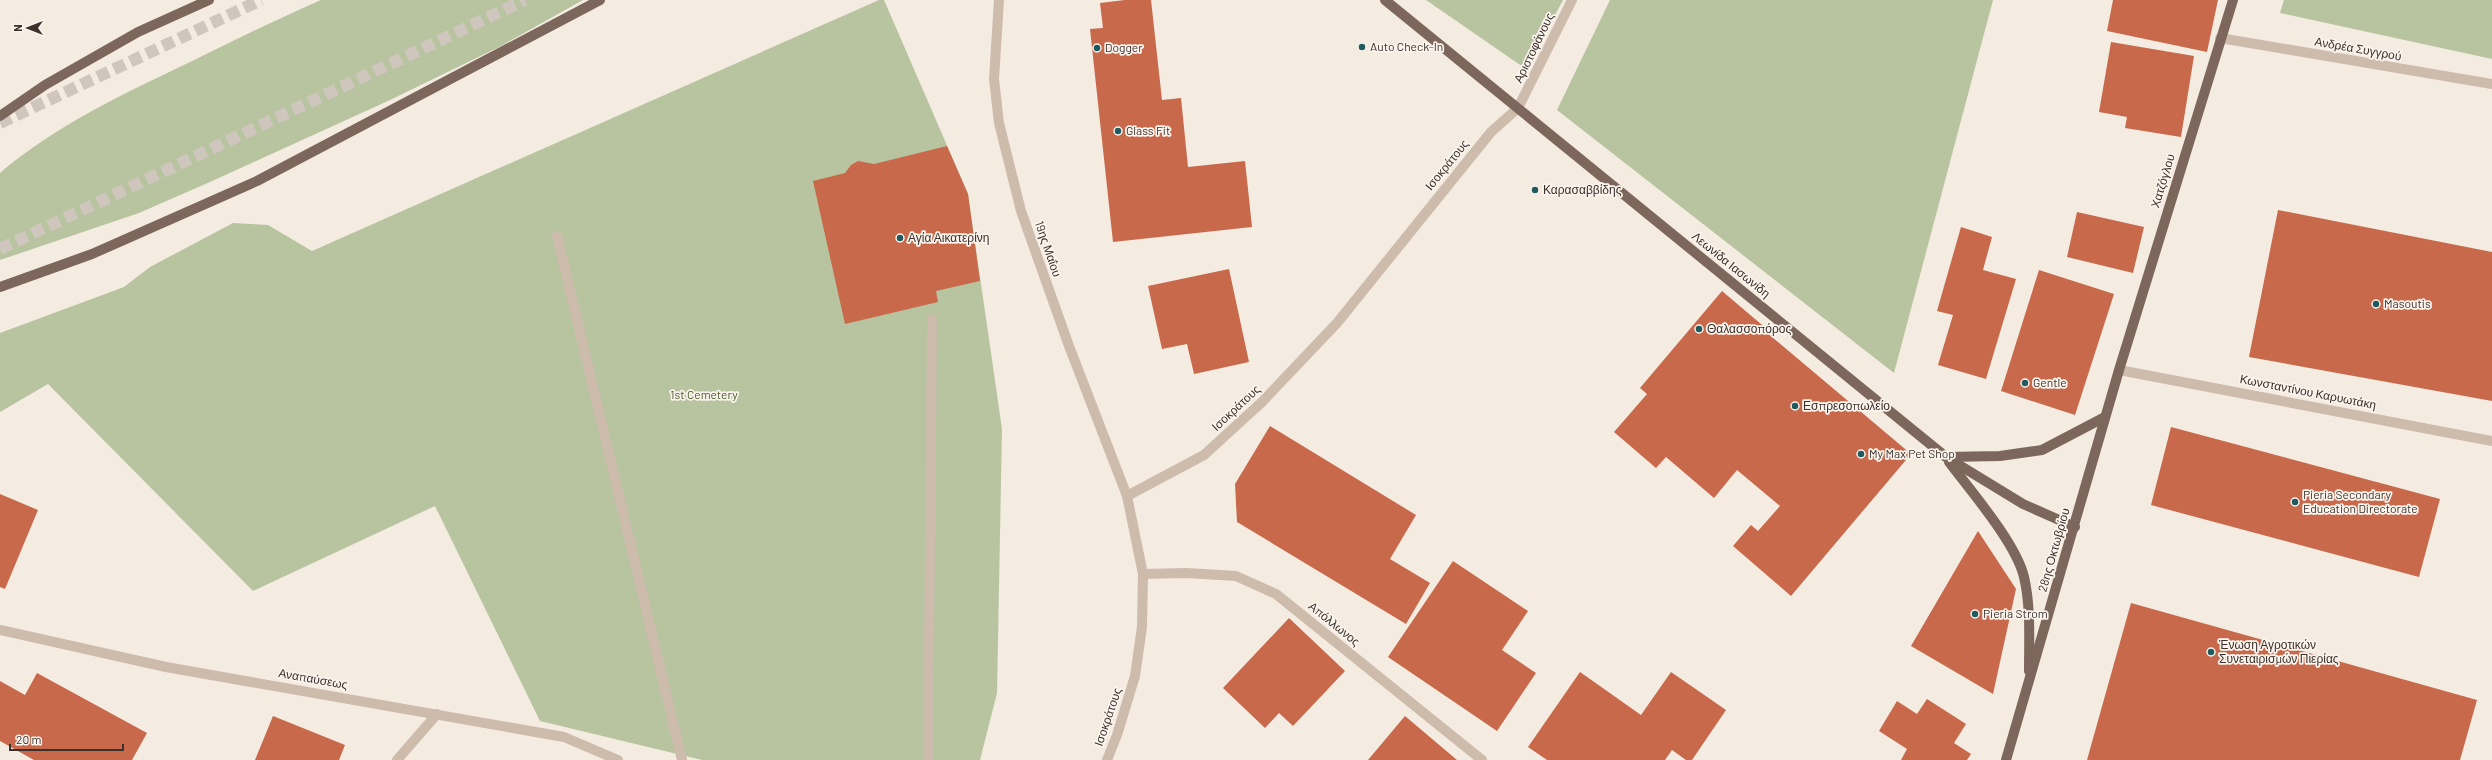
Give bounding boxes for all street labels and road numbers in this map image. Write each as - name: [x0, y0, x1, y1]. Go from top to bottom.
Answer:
- street label: Αριστοφάνους: [1510, 10, 1557, 85]
- street label: Ανδρέα Συγγρού: [2313, 33, 2403, 64]
- street label: Ισοκράτους: [1422, 136, 1472, 193]
- street label: Χατζόγλου: [2147, 152, 2178, 210]
- street label: 19ης Μαΐου: [1032, 219, 1065, 279]
- street label: Λεωνίδα Ιασωνίδη: [1689, 228, 1774, 301]
- street label: Κωνσταντίνου Καρυωτάκη: [2239, 371, 2378, 412]
- street label: Ισοκράτους: [1208, 381, 1263, 434]
- street label: 28ης Οκτωβρίου: [2034, 506, 2073, 593]
- street label: Απόλλωνος: [1306, 598, 1363, 649]
- street label: Αναπαύσεως: [277, 665, 349, 692]
- street label: Ισοκράτους: [1091, 685, 1125, 748]

